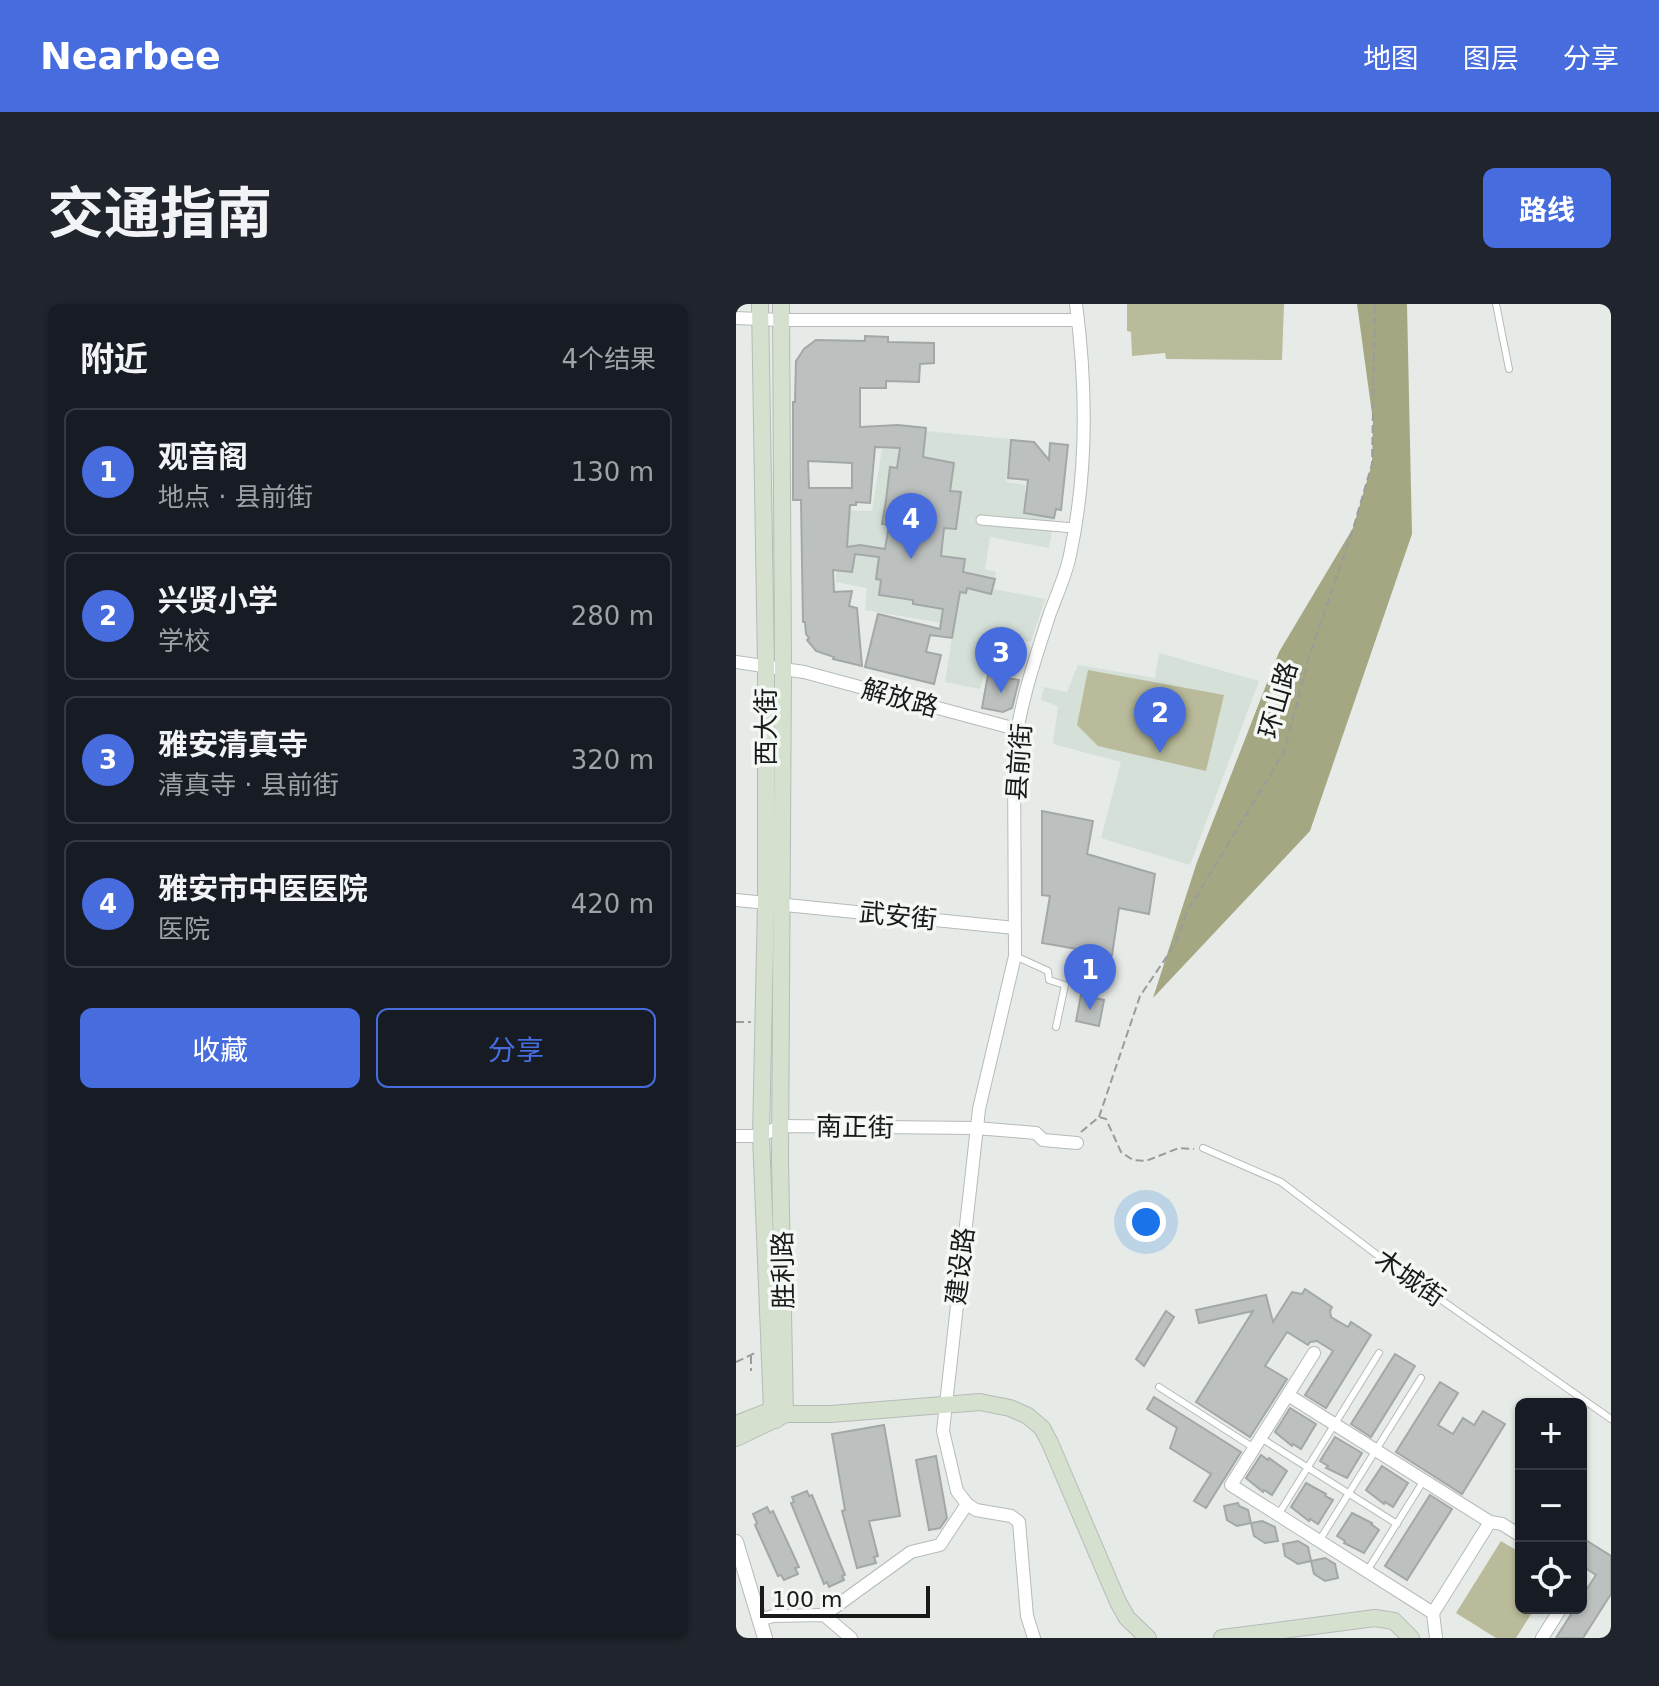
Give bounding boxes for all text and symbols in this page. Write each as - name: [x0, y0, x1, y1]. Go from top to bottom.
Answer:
- text: Nearbee: [40, 34, 221, 78]
- text: 地图: [1363, 42, 1419, 75]
- text: 图层: [1463, 42, 1519, 75]
- text: 分享: [1563, 42, 1619, 75]
- button: 路线: [1483, 168, 1611, 248]
- text: 交通指南: [48, 181, 272, 246]
- text: 附近: [80, 339, 148, 379]
- text: 4个结果: [561, 344, 656, 374]
- text: 观音阁: [158, 439, 248, 474]
- text: 1: [99, 457, 117, 487]
- text: 130 m: [571, 457, 654, 487]
- text: 地点 · 县前街: [158, 482, 313, 512]
- pin: 4: [885, 493, 937, 559]
- text: 兴贤小学: [158, 583, 278, 618]
- text: 2: [99, 601, 117, 631]
- text: 280 m: [571, 601, 654, 631]
- text: 学校: [158, 626, 210, 656]
- pin: 3: [975, 627, 1027, 693]
- street label: 环山路: [1253, 658, 1303, 742]
- street label: 解放路: [858, 673, 942, 723]
- pin: 2: [1134, 687, 1186, 753]
- street label: 西大街: [751, 688, 781, 766]
- street label: 县前街: [1001, 722, 1037, 802]
- text: 雅安清真寺: [158, 727, 308, 762]
- text: 3: [99, 745, 117, 775]
- text: 320 m: [571, 745, 654, 775]
- text: 清真寺 · 县前街: [158, 770, 339, 800]
- text: 雅安市中医医院: [158, 871, 368, 906]
- text: 4: [99, 889, 117, 919]
- text: 420 m: [571, 889, 654, 919]
- street label: 武安街: [858, 897, 938, 935]
- text: 医院: [158, 914, 210, 944]
- pin: 1: [1064, 944, 1116, 1010]
- button: 收藏: [80, 1008, 360, 1088]
- button: 分享: [376, 1008, 656, 1088]
- street label: 南正街: [816, 1111, 894, 1143]
- your location: [1126, 1202, 1166, 1242]
- street label: 建设路: [940, 1225, 980, 1307]
- street label: 胜利路: [767, 1231, 799, 1309]
- street label: 木城街: [1369, 1243, 1451, 1313]
- map controls: [1515, 1398, 1587, 1614]
- button: +: [1515, 1398, 1587, 1470]
- button: −: [1515, 1470, 1587, 1542]
- button: locate: [1515, 1542, 1587, 1614]
- scale bar: [760, 1582, 930, 1618]
- text: 100 m: [772, 1587, 842, 1612]

